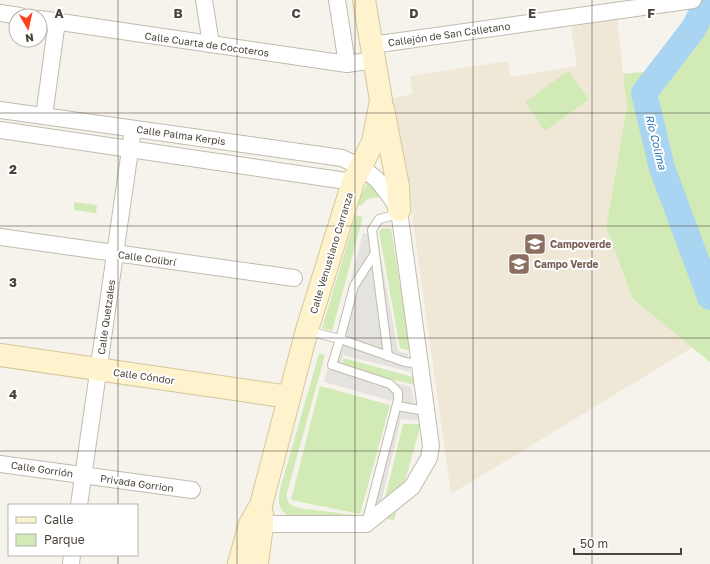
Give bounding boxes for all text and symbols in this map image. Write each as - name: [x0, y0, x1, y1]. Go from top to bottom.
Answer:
- text: A: [54, 5, 64, 21]
- text: B: [173, 5, 183, 21]
- text: C: [291, 5, 301, 21]
- text: D: [409, 5, 419, 21]
- text: E: [528, 5, 536, 21]
- text: F: [647, 5, 655, 21]
- north arrow: [8, 8, 48, 48]
- street label: Callejón de San Calletano: [387, 19, 511, 49]
- street label: Calle Cuarta de Cocoteros: [144, 29, 270, 59]
- text: N: [24, 31, 35, 45]
- water label: Río Colima: [643, 113, 670, 172]
- street label: Calle Palma Kerpis: [136, 123, 226, 147]
- text: 2: [9, 161, 17, 177]
- street label: Calle Venustiano Carranza: [307, 191, 355, 315]
- school or university icon: Campoverde: [522, 231, 548, 257]
- place label: Campoverde: [550, 238, 611, 250]
- street label: Calle Colibrí: [117, 248, 178, 268]
- school or university icon: Campo Verde: [506, 251, 532, 277]
- place label: Campo Verde: [534, 258, 599, 270]
- text: 3: [9, 274, 17, 290]
- street label: Calle Quetzales: [95, 279, 117, 355]
- street label: Calle Cóndor: [112, 366, 176, 386]
- text: 4: [9, 386, 17, 402]
- street label: Calle Gorrión: [10, 459, 74, 479]
- street label: Privada Gorrion: [99, 472, 175, 494]
- legend: [8, 504, 138, 556]
- text: Calle: [44, 512, 74, 527]
- scale bar: [574, 530, 681, 556]
- text: Parque: [44, 532, 85, 547]
- text: 50 m: [580, 536, 608, 551]

